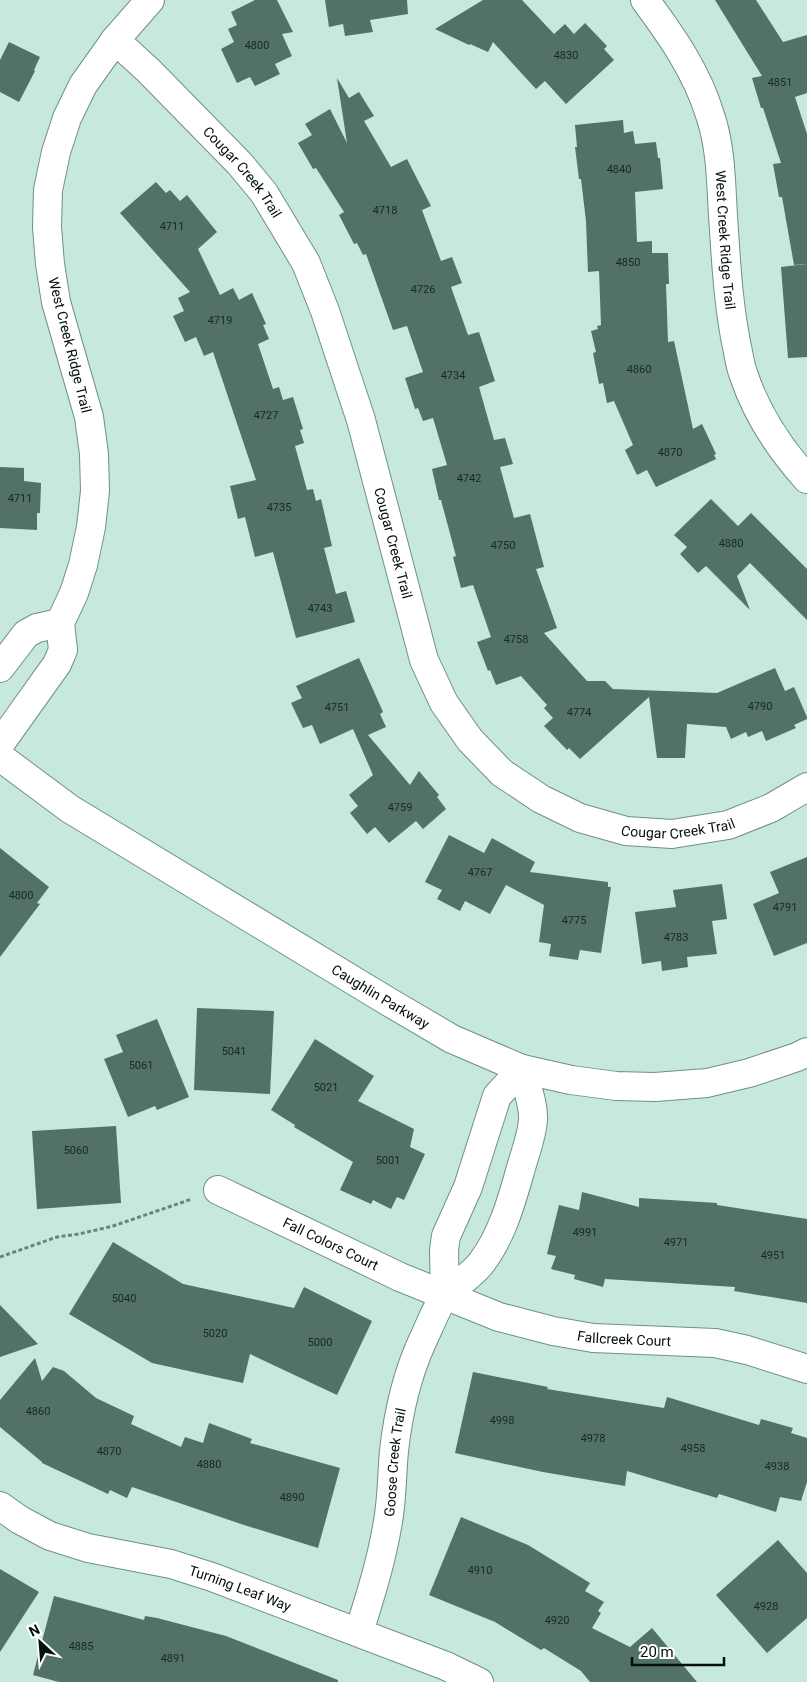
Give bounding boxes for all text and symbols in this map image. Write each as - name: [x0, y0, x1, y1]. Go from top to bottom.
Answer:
- house number: 4800: [245, 39, 269, 52]
- house number: 4830: [554, 49, 578, 62]
- house number: 4851: [768, 76, 792, 89]
- street label: Cougar Creek Trail: [200, 123, 285, 221]
- house number: 4840: [607, 163, 631, 176]
- street label: West Creek Ridge Trail: [712, 170, 739, 310]
- house number: 4718: [373, 204, 397, 217]
- house number: 4711: [160, 220, 184, 233]
- house number: 4850: [616, 256, 640, 269]
- street label: West Creek Ridge Trail: [45, 276, 95, 414]
- house number: 4726: [411, 283, 435, 296]
- house number: 4719: [208, 314, 232, 327]
- house number: 4860: [627, 363, 651, 376]
- house number: 4734: [441, 369, 465, 382]
- house number: 4727: [254, 409, 278, 422]
- house number: 4870: [658, 446, 682, 459]
- house number: 4742: [457, 472, 481, 485]
- street label: Cougar Creek Trail: [371, 486, 416, 600]
- house number: 4711: [8, 492, 32, 505]
- house number: 4735: [267, 501, 291, 514]
- house number: 4880: [719, 537, 743, 550]
- house number: 4750: [491, 539, 515, 552]
- house number: 4743: [308, 602, 332, 615]
- house number: 4758: [504, 633, 528, 646]
- house number: 4790: [748, 700, 772, 713]
- house number: 4751: [325, 701, 349, 714]
- house number: 4774: [567, 706, 591, 719]
- house number: 4759: [388, 801, 412, 814]
- street label: Cougar Creek Trail: [619, 815, 737, 842]
- house number: 4767: [468, 866, 492, 879]
- house number: 4800: [9, 889, 33, 902]
- house number: 4791: [773, 901, 797, 914]
- house number: 4775: [562, 914, 586, 927]
- house number: 4783: [664, 931, 688, 944]
- street label: Caughlin Parkway: [329, 961, 433, 1032]
- house number: 5041: [222, 1045, 246, 1058]
- house number: 5061: [129, 1059, 153, 1072]
- house number: 5021: [314, 1081, 338, 1094]
- house number: 5060: [64, 1144, 88, 1157]
- house number: 5001: [376, 1154, 400, 1167]
- street label: Fall Colors Court: [280, 1214, 381, 1274]
- house number: 4991: [573, 1226, 597, 1239]
- house number: 4971: [664, 1236, 688, 1249]
- house number: 4951: [761, 1249, 785, 1262]
- house number: 5040: [112, 1292, 136, 1305]
- house number: 5020: [203, 1327, 227, 1340]
- street label: Fallcreek Court: [576, 1327, 672, 1349]
- house number: 5000: [308, 1336, 332, 1349]
- house number: 4860: [26, 1405, 50, 1418]
- street label: Goose Creek Trail: [381, 1406, 409, 1518]
- house number: 4998: [490, 1414, 514, 1427]
- house number: 4978: [581, 1432, 605, 1445]
- house number: 4958: [681, 1442, 705, 1455]
- house number: 4870: [97, 1445, 121, 1458]
- house number: 4880: [197, 1458, 221, 1471]
- house number: 4938: [765, 1460, 789, 1473]
- house number: 4890: [280, 1491, 304, 1504]
- street label: Turning Leaf Way: [187, 1562, 294, 1614]
- house number: 4910: [468, 1564, 492, 1577]
- house number: 4928: [754, 1600, 778, 1613]
- house number: 4920: [545, 1614, 569, 1627]
- north arrow: [15, 1617, 65, 1667]
- text: N: [26, 1621, 42, 1640]
- scale bar: [632, 1634, 724, 1666]
- house number: 4885: [69, 1640, 93, 1653]
- text: 20 m: [640, 1643, 674, 1661]
- house number: 4891: [161, 1652, 185, 1665]

